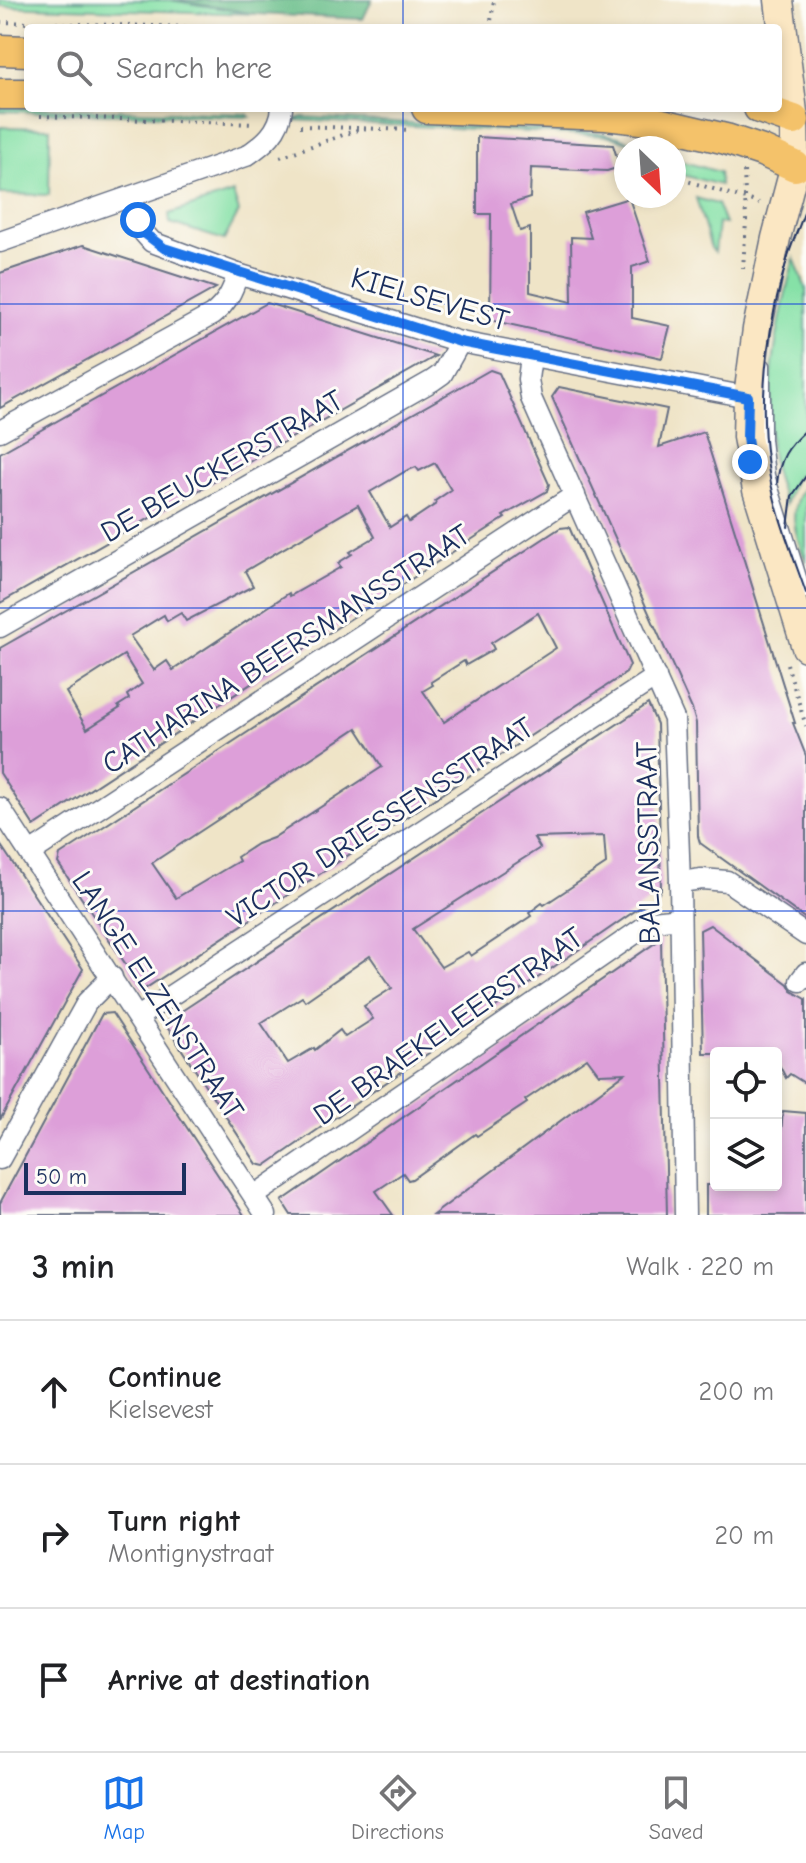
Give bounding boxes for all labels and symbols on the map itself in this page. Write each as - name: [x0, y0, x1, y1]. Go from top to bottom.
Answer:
- north arrow: [614, 136, 686, 208]
- route start: [120, 202, 156, 238]
- street label: KIELSEVEST: [347, 260, 513, 339]
- street label: DE BEUCKERSTRAAT: [95, 383, 350, 550]
- route end: [732, 444, 768, 480]
- street label: CATHARINA BEERSMANSSTRAAT: [96, 517, 477, 782]
- street label: VICTOR DRIESSENSSTRAAT: [220, 710, 541, 935]
- street label: BALANSSTRAAT: [629, 741, 668, 945]
- street label: LANGE ELZENSTRAAT: [64, 865, 251, 1126]
- street label: DE BRAEKELEERSTRAAT: [307, 920, 590, 1133]
- scale bar: [24, 1159, 186, 1195]

